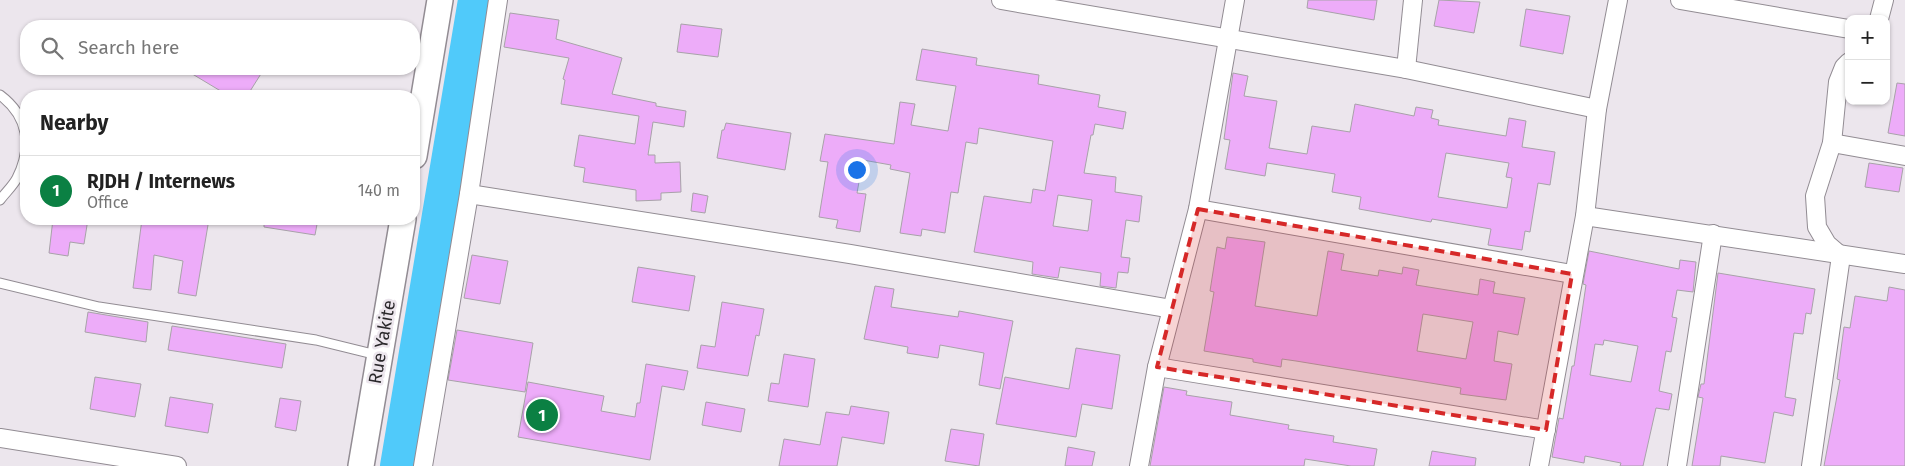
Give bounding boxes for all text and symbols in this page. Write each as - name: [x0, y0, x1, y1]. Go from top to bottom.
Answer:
- map controls: [1845, 15, 1890, 105]
- button: +: [1845, 15, 1890, 60]
- search box: [20, 20, 420, 75]
- icon: search: [38, 34, 66, 62]
- text: Search here: [78, 36, 179, 59]
- button: −: [1845, 60, 1890, 105]
- text: Nearby: [40, 110, 108, 136]
- your location: [844, 157, 870, 183]
- text: RJDH / Internews: [87, 170, 235, 193]
- text: 1: [52, 181, 60, 200]
- text: 140 m: [358, 181, 400, 200]
- text: Office: [87, 193, 129, 212]
- street label: Rue Yakite: [364, 298, 400, 386]
- pin: 1: [526, 396, 558, 434]

